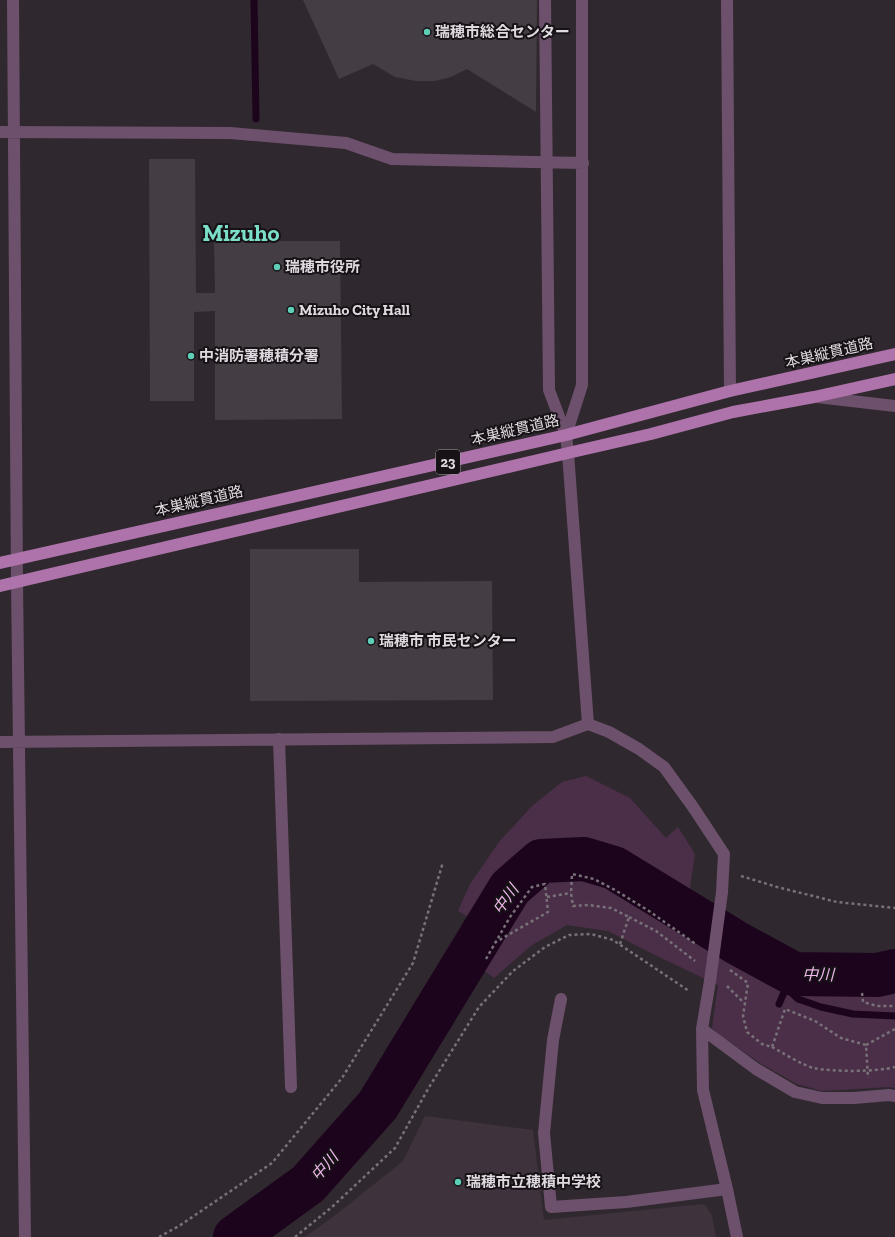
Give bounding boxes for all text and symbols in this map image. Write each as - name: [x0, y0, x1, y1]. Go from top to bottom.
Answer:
- place label: 瑞穂市総合センター: [435, 23, 570, 41]
- marker: 瑞穂市総合センター: [422, 27, 432, 37]
- district label: Mizuho: [202, 219, 280, 247]
- place label: 瑞穂市役所: [285, 258, 360, 276]
- marker: 瑞穂市役所: [272, 262, 282, 272]
- place label: Mizuho City Hall: [299, 301, 410, 319]
- marker: Mizuho City Hall: [286, 305, 296, 315]
- street label: 本巣縦貫道路: [783, 334, 875, 372]
- place label: 中消防署穂積分署: [199, 347, 319, 365]
- marker: 中消防署穂積分署: [186, 351, 196, 361]
- street label: 本巣縦貫道路: [469, 411, 561, 449]
- road number: 23: [436, 450, 460, 474]
- street label: 本巣縦貫道路: [153, 482, 245, 520]
- place label: 瑞穂市 市民センター: [379, 632, 517, 650]
- marker: 瑞穂市 市民センター: [366, 636, 376, 646]
- water label: 中川: [488, 879, 524, 918]
- water label: 中川: [802, 965, 836, 984]
- water label: 中川: [307, 1147, 343, 1185]
- place label: 瑞穂市立穂積中学校: [466, 1173, 601, 1191]
- marker: 瑞穂市立穂積中学校: [453, 1177, 463, 1187]

